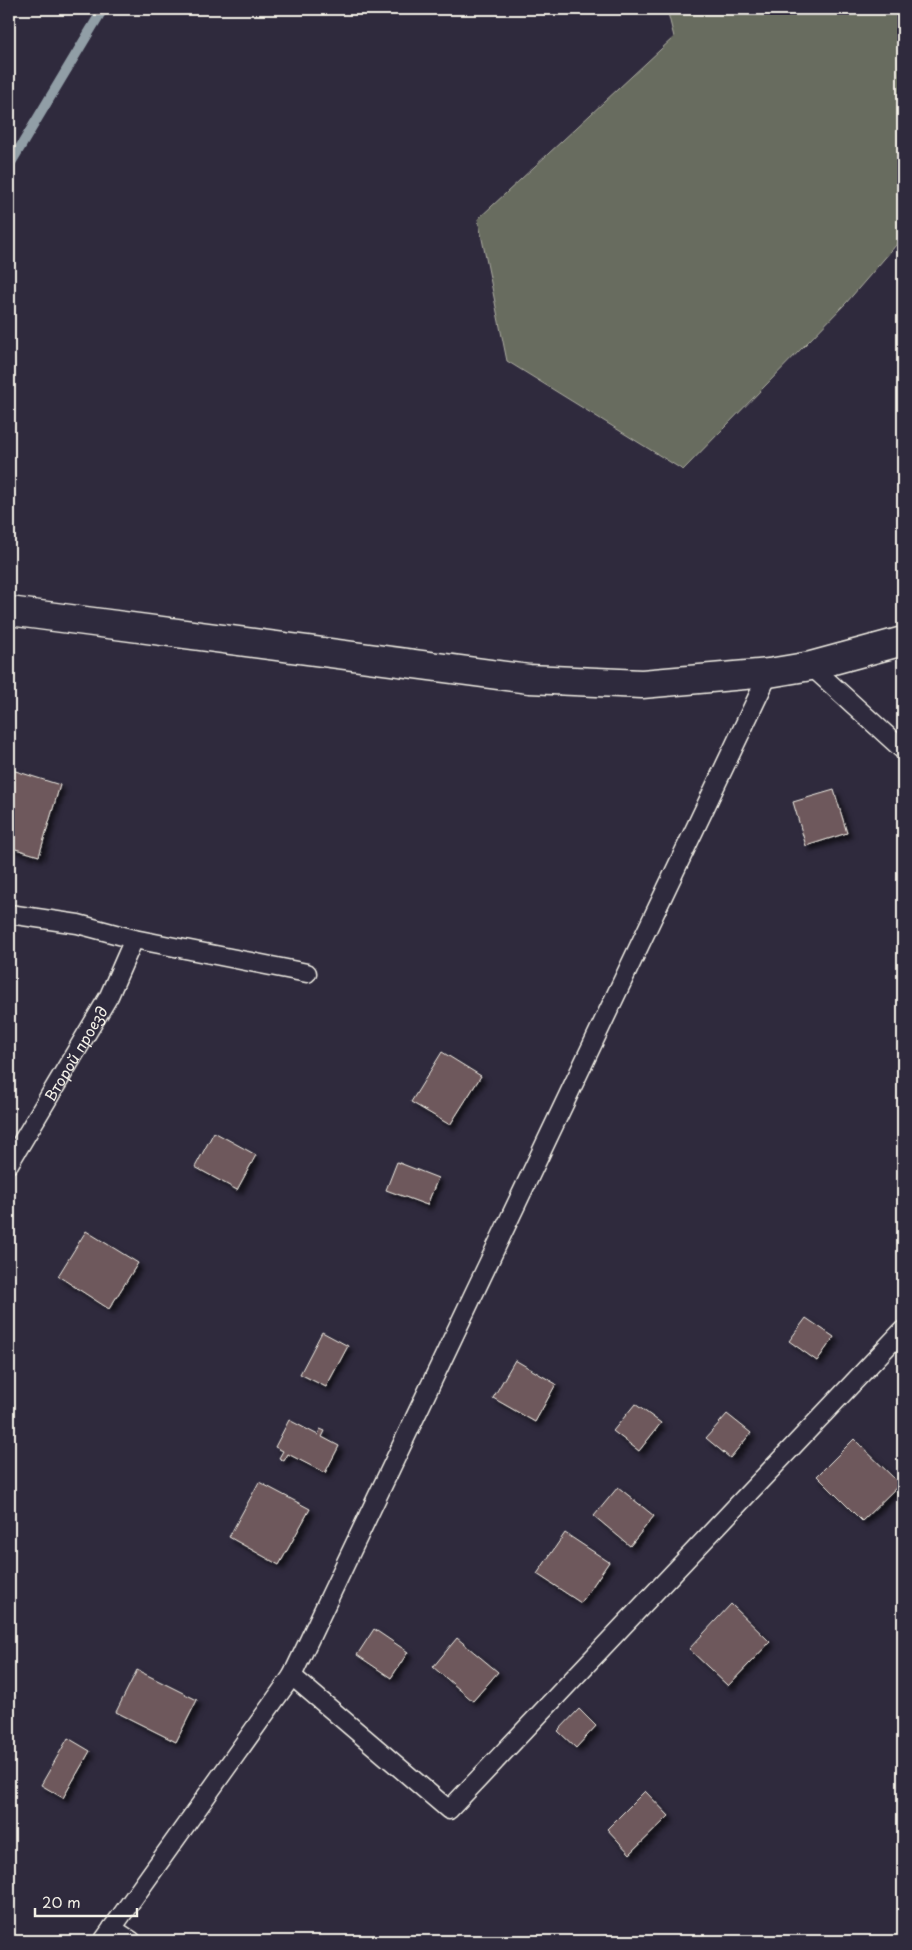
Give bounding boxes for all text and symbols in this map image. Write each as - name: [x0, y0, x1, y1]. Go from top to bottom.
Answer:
- street label: Второй проезд: [38, 1001, 112, 1105]
- scale bar: [35, 1885, 138, 1917]
- text: 20 m: [42, 1890, 81, 1913]

